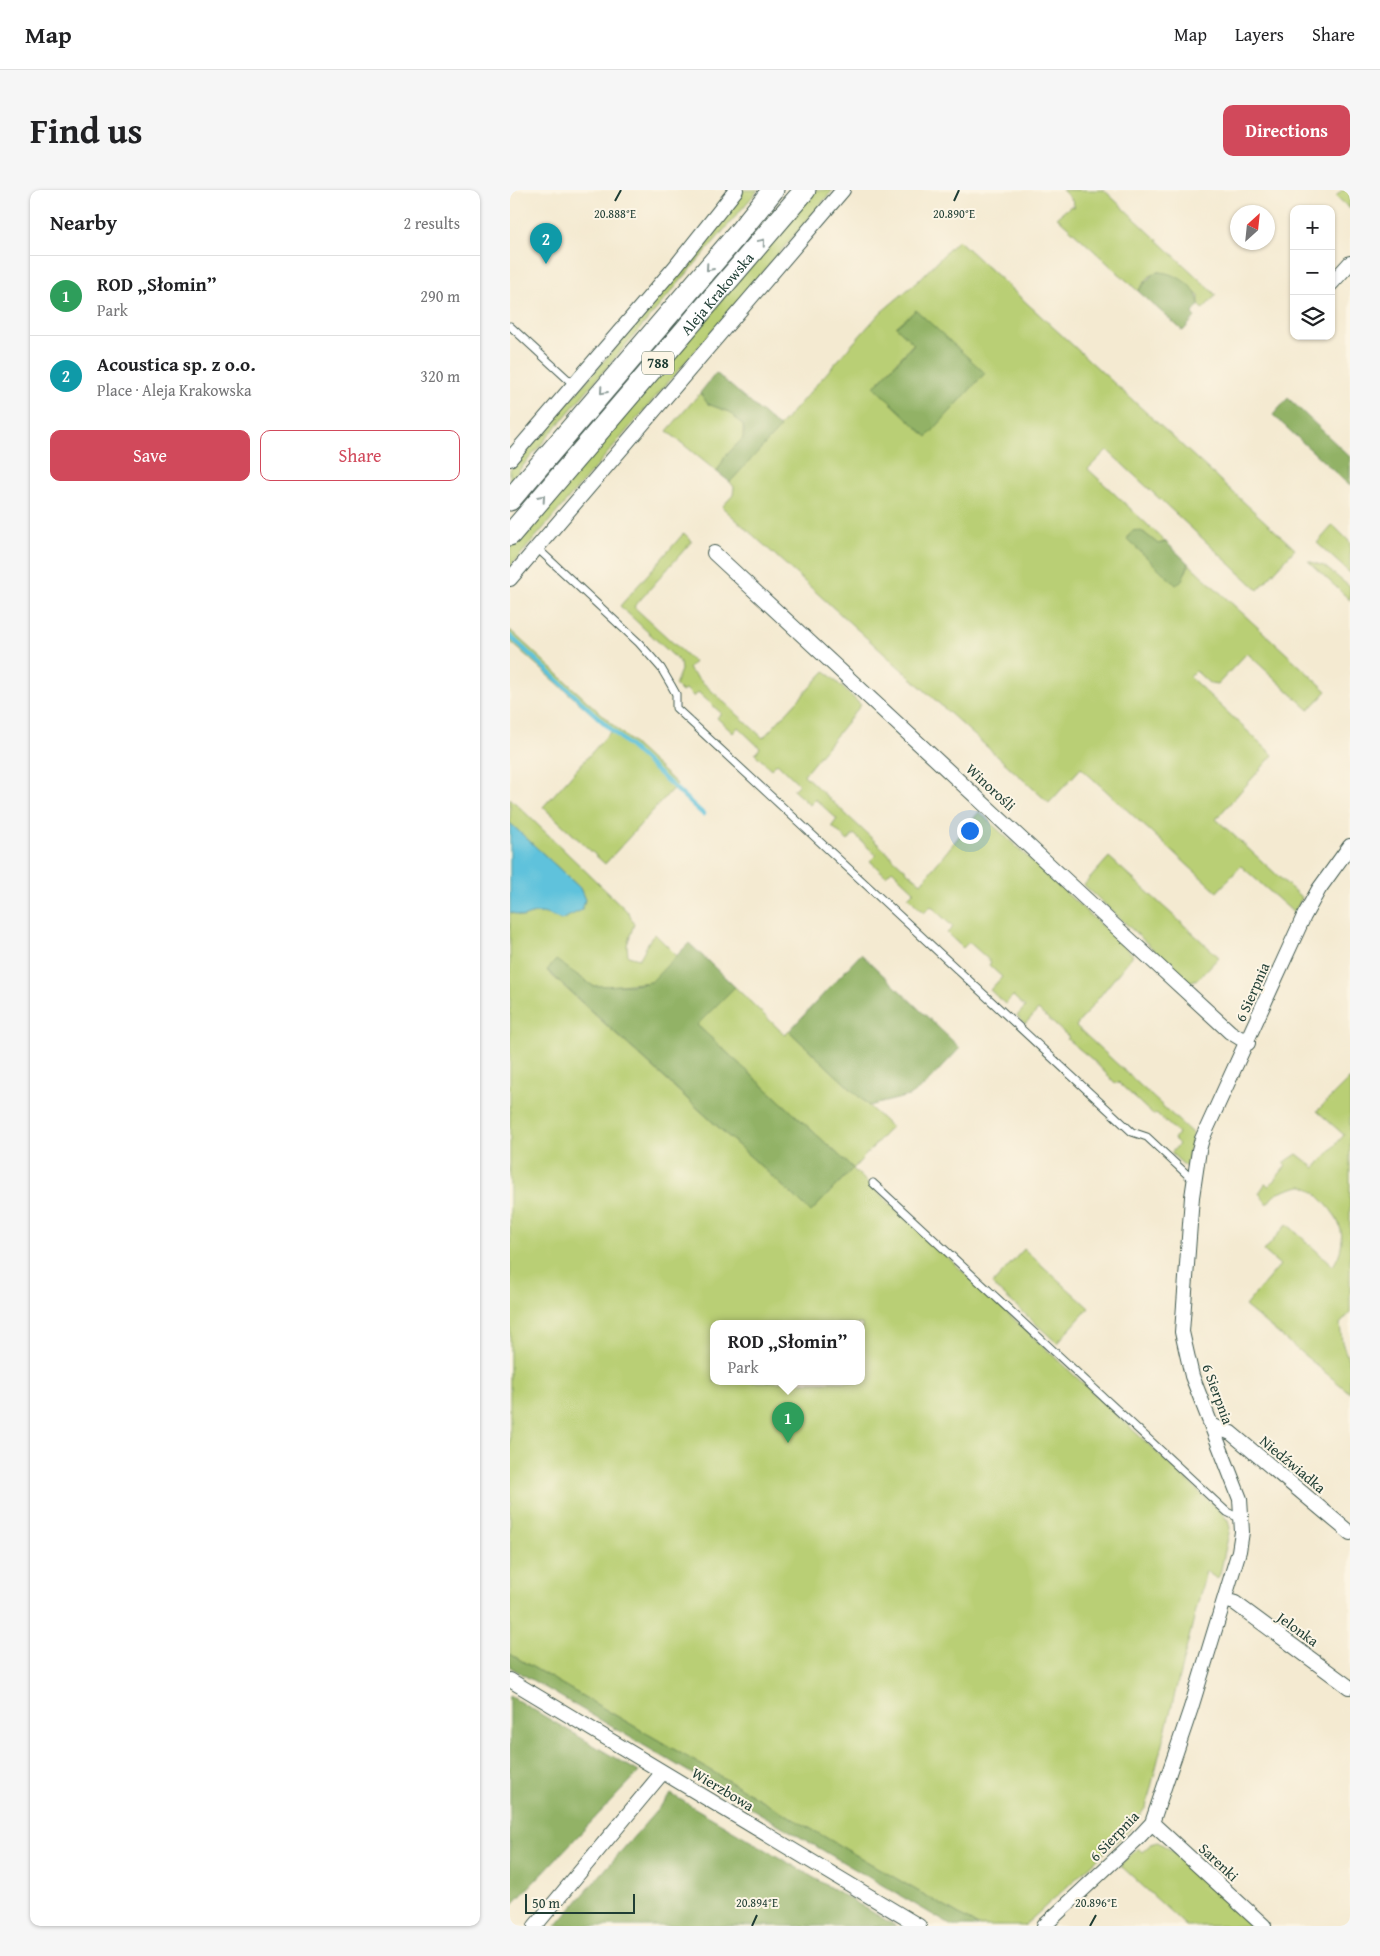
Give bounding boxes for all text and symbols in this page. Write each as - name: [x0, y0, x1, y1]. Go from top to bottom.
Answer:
- text: Map: [25, 17, 72, 52]
- text: Map: [1174, 21, 1207, 48]
- text: Layers: [1235, 21, 1284, 48]
- text: Share: [1312, 21, 1355, 48]
- text: Find us: [30, 105, 143, 156]
- button: Directions: [1223, 105, 1350, 156]
- text: 20.888°E: [594, 205, 636, 222]
- text: 20.890°E: [933, 205, 975, 222]
- north arrow: [1230, 205, 1275, 250]
- map controls: [1290, 205, 1335, 340]
- button: +: [1290, 205, 1335, 250]
- text: Nearby: [50, 207, 117, 238]
- text: 2 results: [403, 211, 460, 235]
- pin: 2: [530, 223, 562, 264]
- one-way arrow: [756, 239, 764, 248]
- street label: Aleja Krakowska: [675, 247, 758, 339]
- button: −: [1290, 250, 1335, 295]
- one-way arrow: [706, 262, 714, 271]
- text: ROD „Słomin”: [97, 270, 217, 298]
- text: 1: [62, 284, 70, 308]
- text: 290 m: [420, 284, 460, 308]
- button: layers: [1290, 295, 1335, 340]
- text: Park: [97, 298, 128, 322]
- text: Acoustica sp. z o.o.: [97, 350, 256, 378]
- road number: 788: [642, 352, 674, 374]
- text: 2: [62, 364, 70, 388]
- text: 320 m: [420, 364, 460, 388]
- text: Place · Aleja Krakowska: [97, 378, 252, 402]
- one-way arrow: [600, 386, 609, 395]
- button: Save: [50, 430, 250, 481]
- button: Share: [260, 430, 460, 481]
- one-way arrow: [536, 495, 544, 504]
- street label: Winorośli: [962, 759, 1020, 815]
- your location: [957, 818, 983, 844]
- street label: 6 Sierpnia: [1230, 959, 1274, 1025]
- popup: [710, 1320, 865, 1385]
- text: ROD „Słomin”: [728, 1327, 847, 1355]
- text: Park: [728, 1355, 759, 1379]
- street label: 6 Sierpnia: [1197, 1361, 1239, 1427]
- pin: 1: [772, 1402, 804, 1443]
- street label: Niedźwiadka: [1255, 1430, 1331, 1498]
- street label: Jelonka: [1271, 1606, 1323, 1651]
- street label: Wierzbowa: [688, 1762, 758, 1816]
- street label: 6 Sierpnia: [1085, 1806, 1143, 1866]
- street label: Sarenki: [1194, 1838, 1244, 1886]
- scale bar: [525, 1891, 635, 1914]
- text: 50 m: [532, 1893, 560, 1913]
- text: 20.894°E: [736, 1894, 778, 1911]
- text: 20.896°E: [1075, 1894, 1117, 1911]

